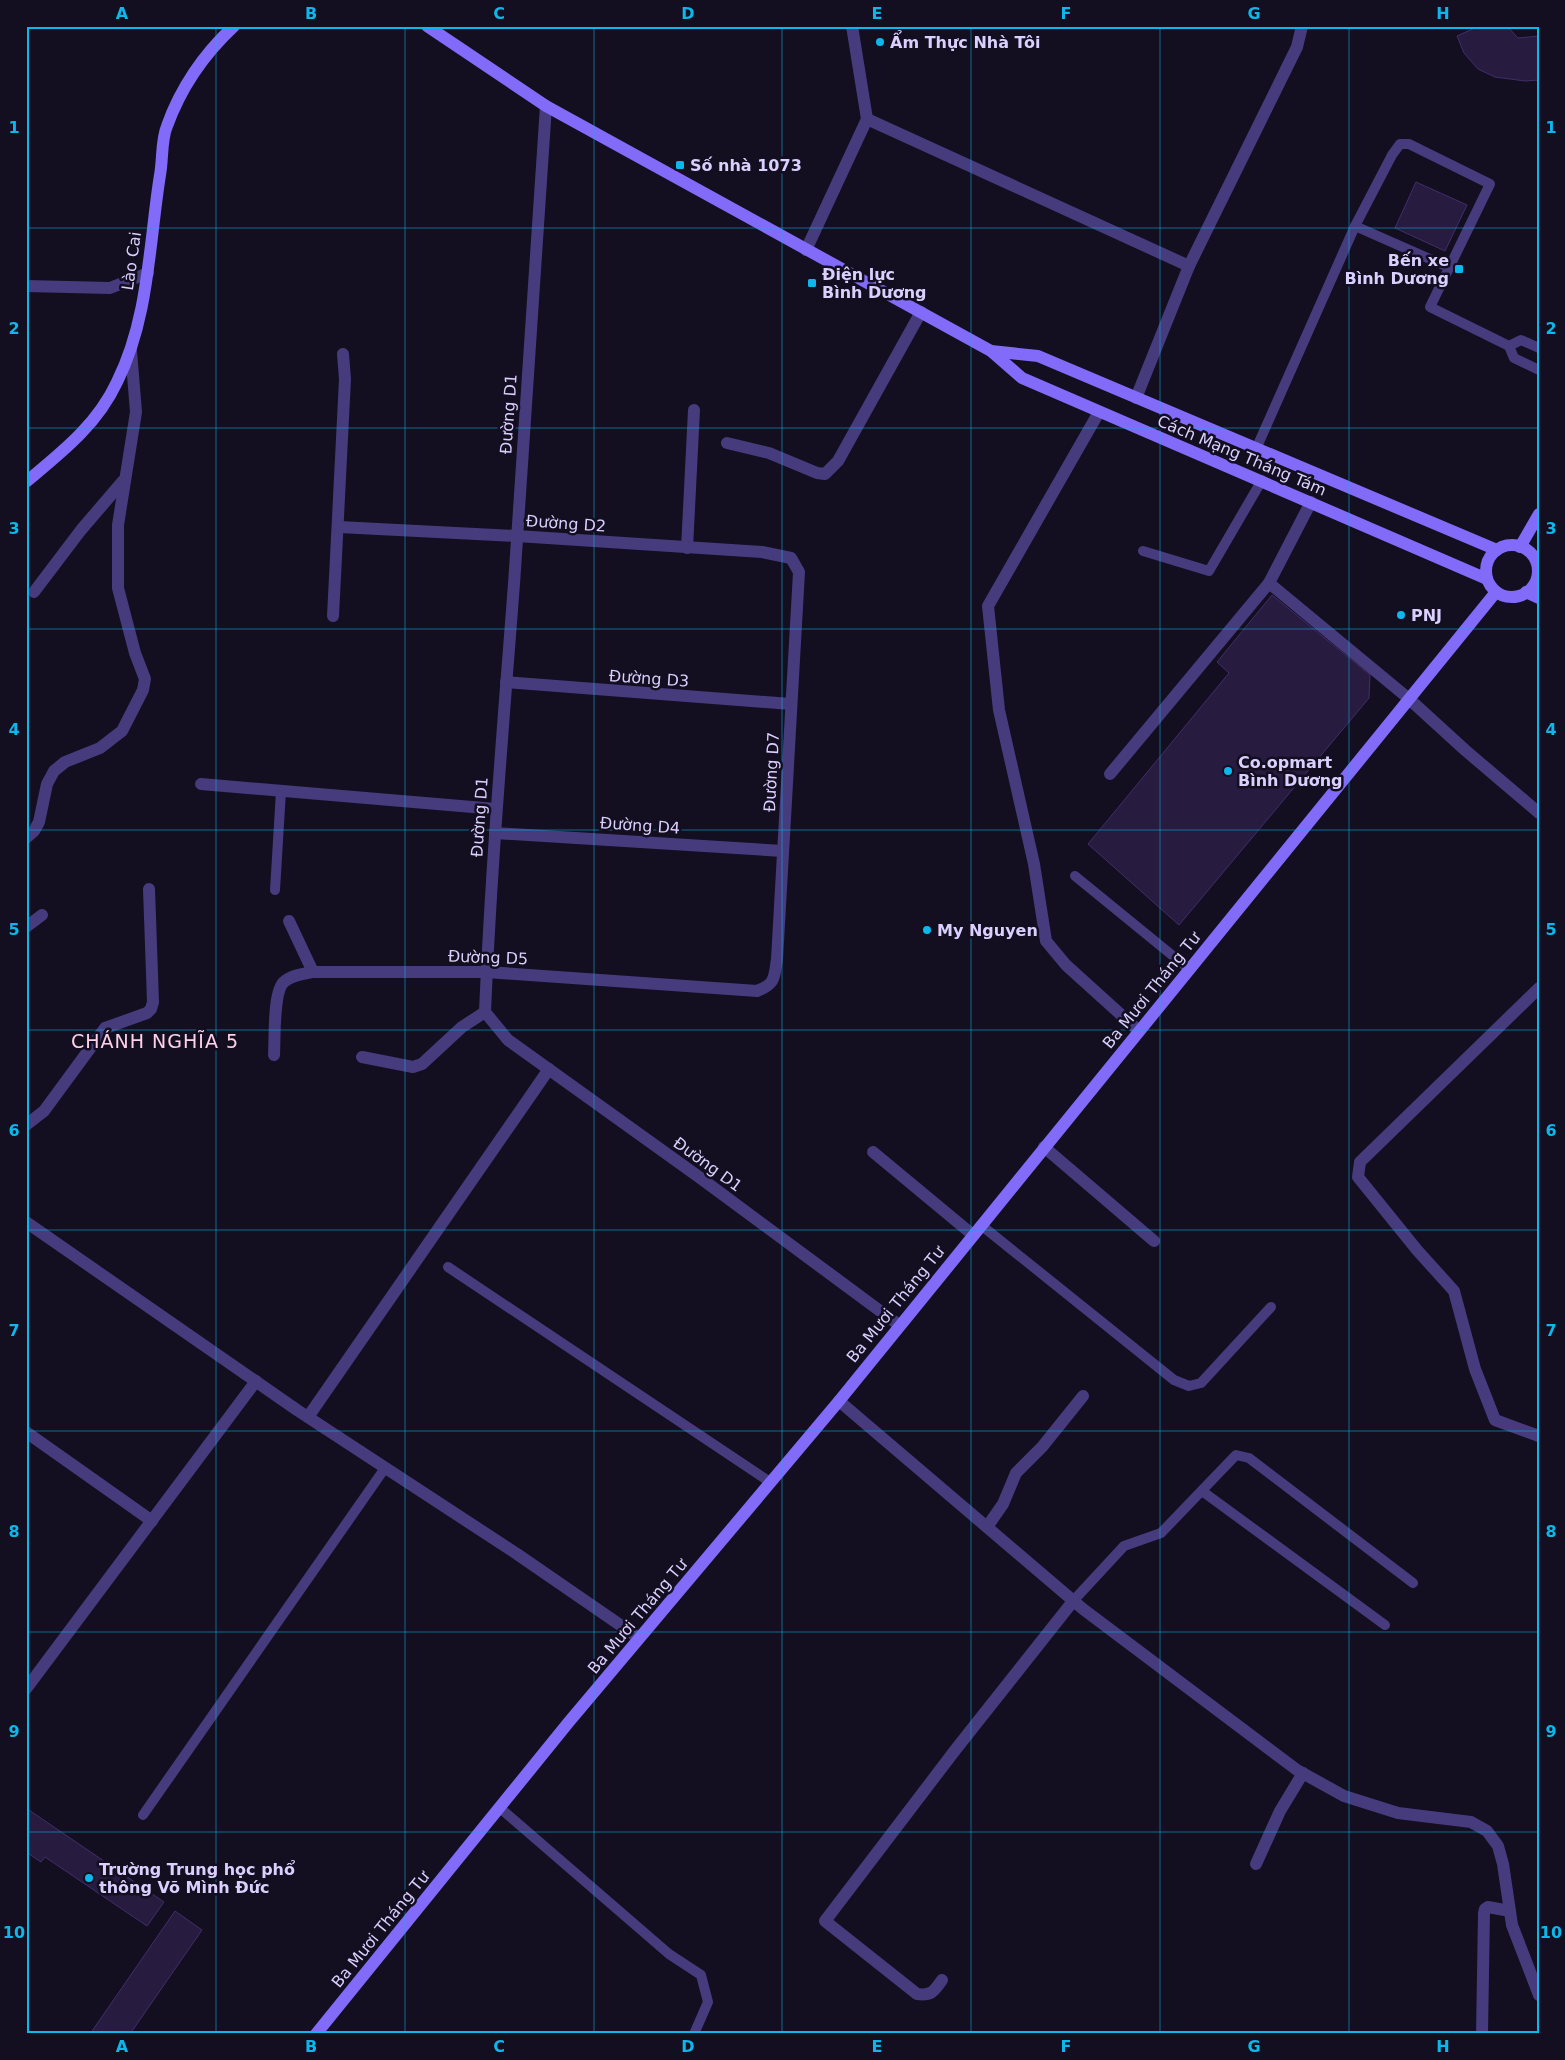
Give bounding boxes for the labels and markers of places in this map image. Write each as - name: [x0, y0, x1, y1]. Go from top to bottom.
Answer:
- place label: Ẩm Thực Nhà Tôi: [890, 30, 1040, 52]
- marker: Ẩm Thực Nhà Tôi: [874, 36, 886, 48]
- place label: Số nhà 1073: [690, 156, 802, 175]
- marker: Số nhà 1073: [674, 159, 686, 171]
- place label: Bến xe Bình Dương: [1344, 251, 1449, 288]
- marker: Bến xe Bình Dương: [1453, 263, 1465, 275]
- place label: Điện lực Bình Dương: [822, 265, 927, 302]
- marker: Điện lực Bình Dương: [806, 277, 818, 289]
- place label: PNJ: [1411, 606, 1442, 625]
- marker: PNJ: [1395, 609, 1407, 621]
- place label: Co.opmart Bình Dương: [1238, 753, 1343, 790]
- marker: Co.opmart Bình Dương: [1222, 765, 1234, 777]
- place label: My Nguyen: [937, 921, 1038, 940]
- marker: My Nguyen: [921, 924, 933, 936]
- place label: Trường Trung học phổ thông Võ Mình Đức: [99, 1860, 295, 1897]
- marker: Trường Trung học phổ thông Võ Mình Đức: [83, 1872, 95, 1884]

